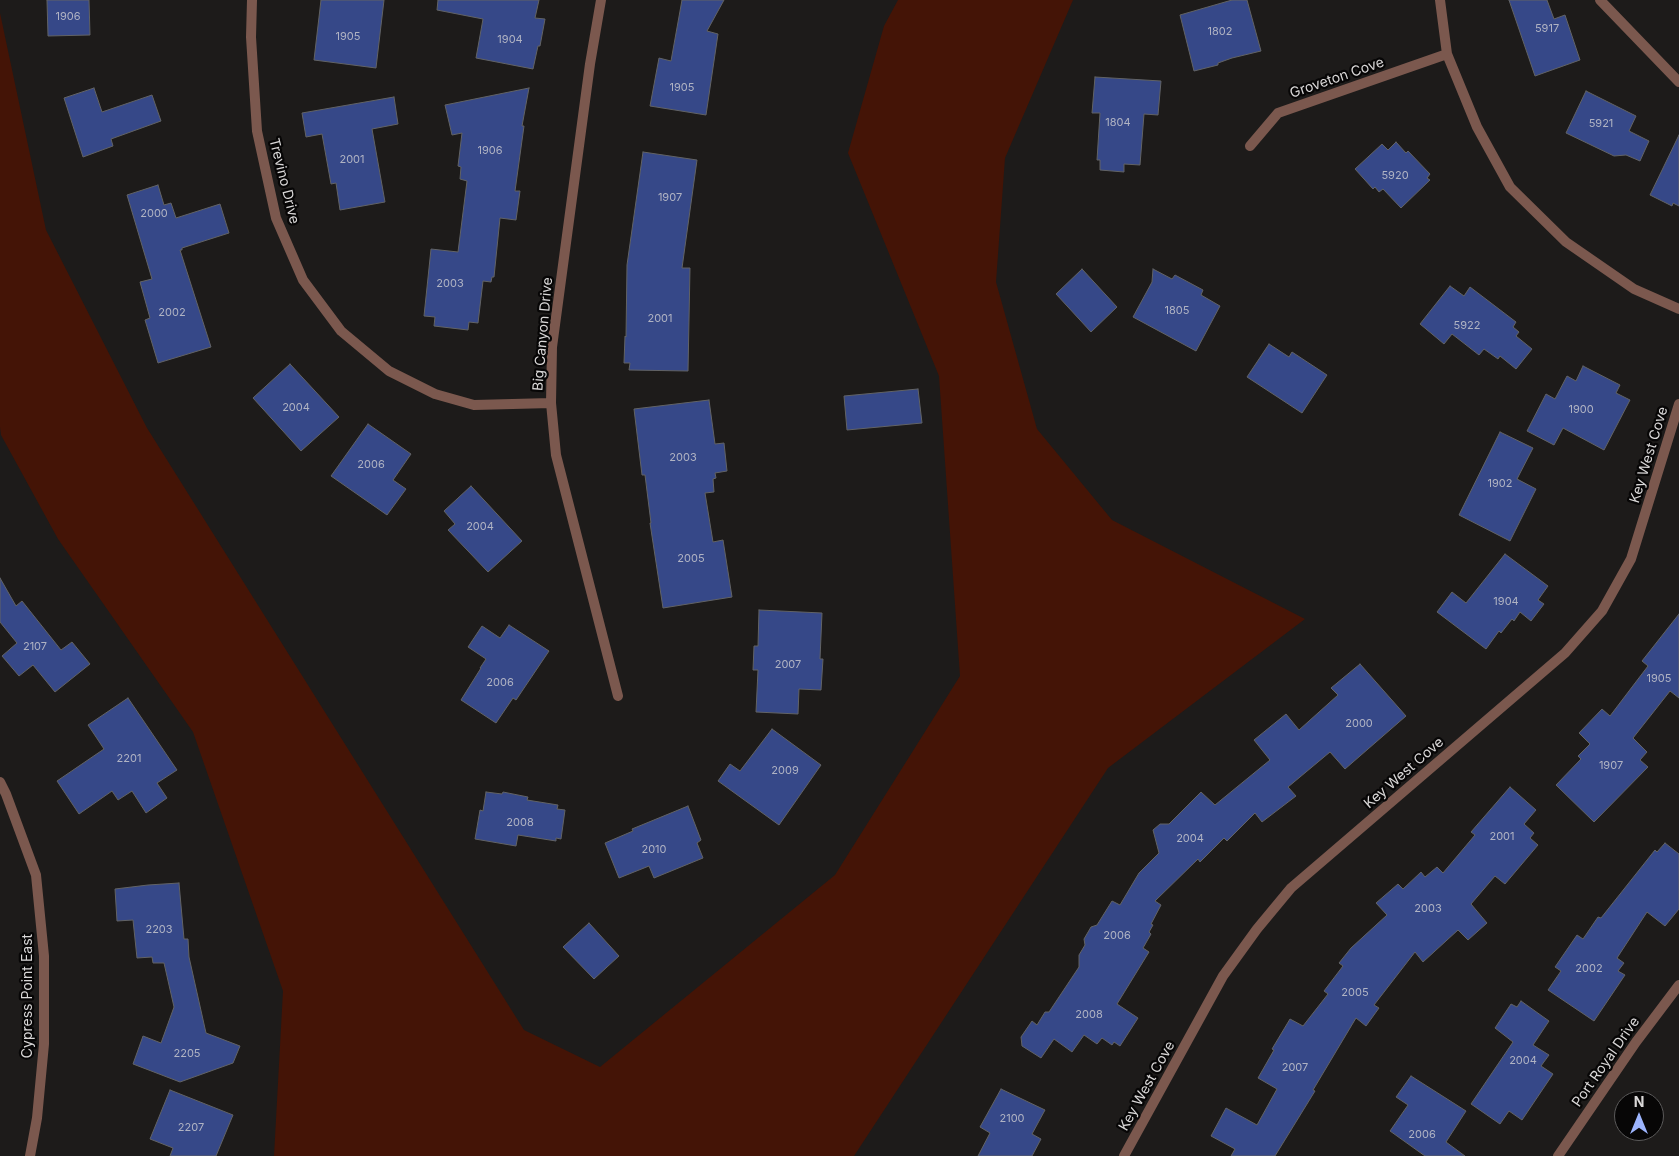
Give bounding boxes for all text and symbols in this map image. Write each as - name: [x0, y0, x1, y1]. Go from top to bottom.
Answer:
- house number: 1906: [55, 10, 81, 24]
- house number: 5917: [1535, 22, 1559, 36]
- house number: 1802: [1208, 25, 1232, 39]
- house number: 1905: [336, 30, 360, 44]
- house number: 1904: [497, 33, 523, 47]
- street label: Groveton Cove: [1288, 54, 1386, 102]
- house number: 1905: [670, 81, 694, 95]
- house number: 1804: [1105, 116, 1131, 130]
- house number: 5921: [1589, 117, 1613, 131]
- street label: Trevino Drive: [265, 136, 303, 226]
- house number: 1906: [477, 144, 503, 158]
- house number: 2001: [339, 153, 365, 167]
- house number: 5920: [1381, 169, 1409, 183]
- house number: 1907: [658, 191, 682, 205]
- house number: 2000: [140, 207, 168, 221]
- street label: Big Canyon Drive: [530, 276, 556, 392]
- house number: 2003: [436, 277, 464, 291]
- house number: 1805: [1165, 304, 1189, 318]
- house number: 2002: [158, 306, 186, 320]
- house number: 2001: [647, 312, 673, 326]
- house number: 5922: [1454, 319, 1480, 333]
- house number: 2004: [282, 401, 310, 415]
- house number: 1900: [1568, 403, 1594, 417]
- street label: Key West Cove: [1626, 405, 1672, 505]
- house number: 2003: [669, 451, 697, 465]
- house number: 2006: [357, 458, 385, 472]
- house number: 1902: [1488, 477, 1512, 491]
- house number: 2004: [466, 520, 494, 534]
- house number: 2005: [677, 552, 705, 566]
- house number: 1904: [1493, 595, 1519, 609]
- house number: 2107: [23, 640, 47, 654]
- house number: 2007: [775, 658, 801, 672]
- house number: 1905: [1647, 672, 1671, 686]
- house number: 2006: [486, 676, 514, 690]
- house number: 2000: [1345, 717, 1373, 731]
- street label: Key West Cove: [1361, 734, 1447, 812]
- house number: 2201: [117, 752, 141, 766]
- house number: 1907: [1599, 759, 1623, 773]
- house number: 2009: [771, 764, 799, 778]
- house number: 2008: [506, 816, 534, 830]
- house number: 2001: [1489, 830, 1515, 844]
- house number: 2004: [1176, 832, 1204, 846]
- house number: 2010: [641, 843, 667, 857]
- house number: 2003: [1414, 902, 1442, 916]
- house number: 2203: [145, 923, 173, 937]
- house number: 2006: [1103, 929, 1131, 943]
- street label: Cypress Point East: [20, 934, 36, 1058]
- house number: 2002: [1575, 962, 1603, 976]
- house number: 2005: [1341, 986, 1369, 1000]
- house number: 2008: [1075, 1008, 1103, 1022]
- street label: Port Royal Drive: [1569, 1014, 1643, 1110]
- street label: Key West Cove: [1115, 1038, 1179, 1134]
- house number: 2205: [173, 1047, 201, 1061]
- house number: 2004: [1509, 1054, 1537, 1068]
- house number: 2007: [1282, 1061, 1308, 1075]
- north arrow: [1614, 1091, 1664, 1141]
- text: N: [1634, 1093, 1644, 1110]
- house number: 2100: [999, 1112, 1025, 1126]
- house number: 2207: [178, 1121, 204, 1135]
- house number: 2006: [1408, 1128, 1436, 1142]

